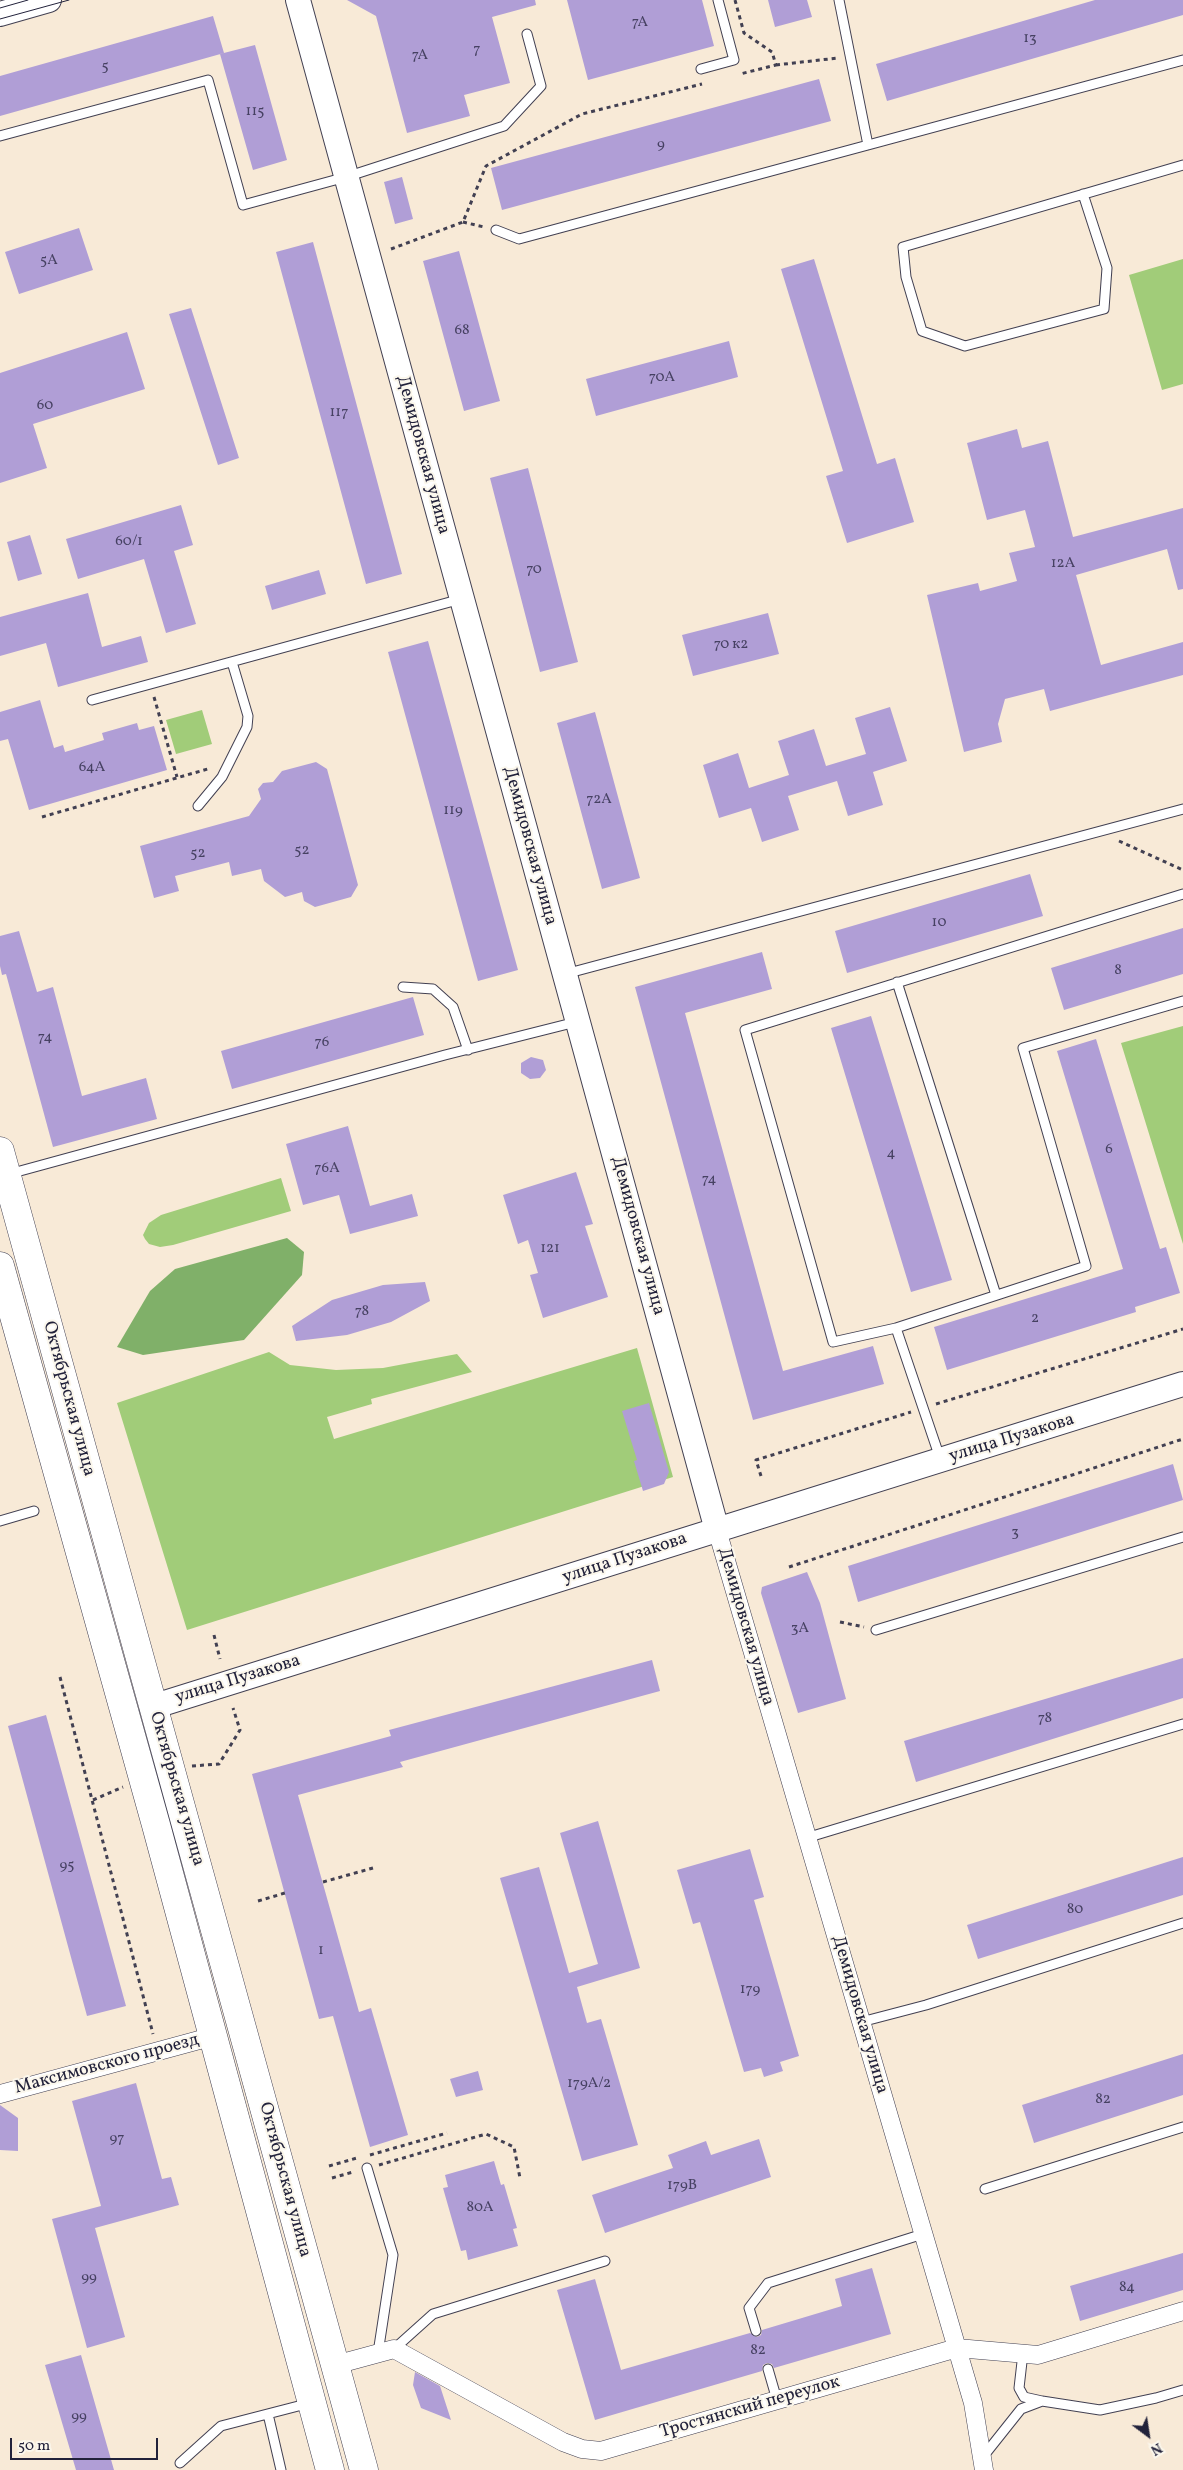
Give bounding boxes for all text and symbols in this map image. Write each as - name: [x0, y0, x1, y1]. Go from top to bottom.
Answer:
- house number: 7А: [632, 14, 648, 32]
- house number: 13: [1023, 30, 1037, 48]
- house number: 7: [473, 41, 481, 59]
- house number: 7А: [412, 47, 428, 65]
- house number: 5: [101, 58, 109, 76]
- house number: 115: [246, 103, 264, 121]
- house number: 9: [657, 136, 665, 154]
- house number: 5А: [40, 252, 58, 270]
- house number: 68: [454, 322, 470, 340]
- house number: 70А: [649, 369, 675, 387]
- street label: Демидовская улица: [390, 373, 454, 537]
- house number: 60: [37, 397, 53, 415]
- house number: 117: [330, 404, 348, 422]
- house number: 60/1: [115, 533, 143, 551]
- house number: 12А: [1051, 555, 1075, 573]
- house number: 70: [526, 561, 542, 579]
- house number: 70 к2: [714, 636, 748, 654]
- house number: 64А: [79, 759, 105, 777]
- street label: Демидовская улица: [497, 764, 561, 928]
- house number: 72А: [586, 791, 612, 809]
- house number: 119: [443, 802, 463, 820]
- house number: 52: [294, 842, 310, 860]
- house number: 52: [190, 845, 206, 863]
- house number: 10: [932, 914, 946, 932]
- house number: 8: [1114, 962, 1122, 980]
- house number: 74: [38, 1029, 52, 1047]
- house number: 76: [315, 1034, 329, 1052]
- house number: 6: [1105, 1141, 1113, 1159]
- house number: 4: [887, 1145, 895, 1163]
- street label: Демидовская улица: [605, 1154, 669, 1318]
- house number: 76А: [314, 1160, 340, 1178]
- house number: 74: [702, 1171, 716, 1189]
- house number: 121: [540, 1240, 560, 1258]
- house number: 78: [355, 1303, 369, 1321]
- house number: 2: [1031, 1310, 1039, 1328]
- street label: Октябрьская улица: [37, 1319, 99, 1479]
- street label: улица Пузакова: [947, 1410, 1077, 1468]
- house number: 3: [1011, 1524, 1019, 1542]
- street label: улица Пузакова: [560, 1529, 690, 1589]
- street label: Демидовская улица: [712, 1545, 778, 1709]
- house number: 3А: [791, 1620, 809, 1638]
- street label: улица Пузакова: [173, 1651, 303, 1709]
- street label: Октябрьская улица: [144, 1709, 208, 1869]
- house number: 78: [1038, 1710, 1052, 1728]
- house number: 95: [60, 1857, 74, 1875]
- house number: 80: [1067, 1901, 1083, 1919]
- street label: Демидовская улица: [826, 1933, 892, 2097]
- house number: 1: [318, 1942, 324, 1960]
- house number: 179: [740, 1981, 760, 1999]
- street label: Максимовского проезд: [13, 2030, 201, 2100]
- house number: 179А/2: [567, 2075, 611, 2093]
- house number: 82: [1095, 2091, 1111, 2109]
- street label: Октябрьская улица: [253, 2100, 315, 2260]
- house number: 97: [109, 2130, 125, 2148]
- house number: 179В: [667, 2177, 697, 2195]
- house number: 80А: [466, 2199, 494, 2217]
- house number: 99: [81, 2269, 97, 2287]
- house number: 84: [1119, 2279, 1135, 2297]
- house number: 82: [750, 2342, 766, 2360]
- street label: Тростянский переулок: [658, 2372, 842, 2444]
- house number: 99: [71, 2408, 87, 2426]
- north arrow: [1123, 2410, 1173, 2460]
- scale bar: [12, 2428, 160, 2460]
- text: 50 m: [18, 2436, 50, 2457]
- text: N: [1147, 2438, 1165, 2459]

